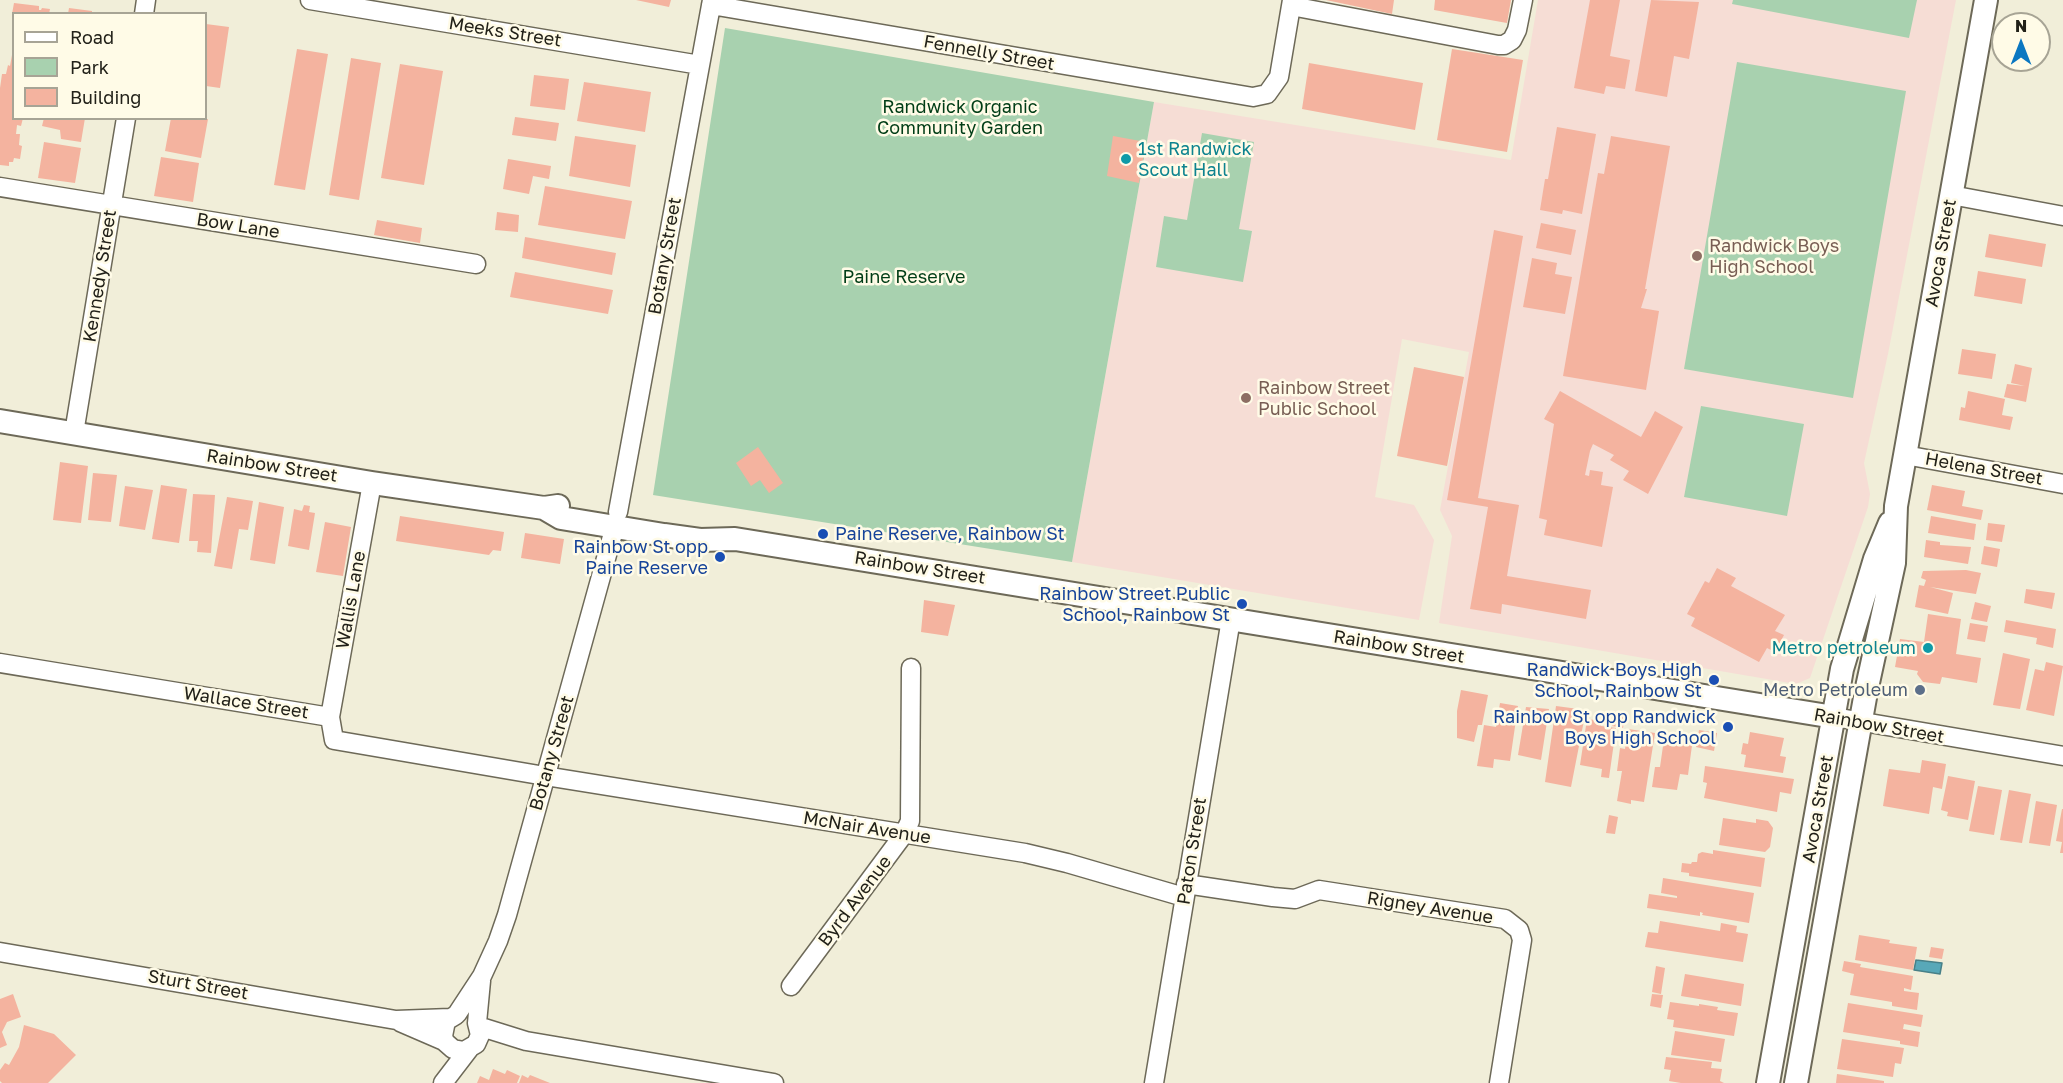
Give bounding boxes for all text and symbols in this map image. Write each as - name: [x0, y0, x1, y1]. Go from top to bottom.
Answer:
- legend: [12, 12, 207, 120]
- street label: Meeks Street: [447, 12, 563, 52]
- north arrow: [1991, 12, 2051, 72]
- text: N: [2015, 16, 2027, 36]
- text: Road: [70, 26, 114, 48]
- street label: Fennelly Street: [922, 31, 1056, 75]
- text: Park: [70, 56, 109, 78]
- text: Building: [70, 86, 141, 108]
- park label: Randwick Organic Community Garden: [877, 96, 1043, 138]
- place label: 1st Randwick Scout Hall: [1138, 138, 1252, 180]
- marker: 1st Randwick Scout Hall: [1119, 152, 1133, 166]
- street label: Botany Street: [644, 196, 686, 316]
- street label: Avoca Street: [1921, 197, 1961, 309]
- street label: Kennedy Street: [79, 208, 121, 344]
- street label: Bow Lane: [195, 209, 281, 243]
- place label: Randwick Boys High School: [1709, 235, 1839, 278]
- marker: Randwick Boys High School: [1690, 249, 1704, 263]
- park label: Paine Reserve: [843, 266, 965, 288]
- place label: Rainbow Street Public School: [1258, 377, 1390, 420]
- marker: Rainbow Street Public School: [1239, 391, 1253, 405]
- street label: Rainbow Street: [205, 445, 339, 487]
- street label: Helena Street: [1923, 448, 2045, 490]
- place label: Paine Reserve, Rainbow St: [835, 523, 1065, 545]
- marker: Paine Reserve, Rainbow St: [816, 527, 830, 541]
- place label: Rainbow St opp Paine Reserve: [573, 536, 708, 578]
- street label: Rainbow Street: [853, 547, 987, 589]
- street label: Wallis Lane: [332, 549, 370, 651]
- marker: Rainbow St opp Paine Reserve: [713, 550, 727, 564]
- place label: Rainbow Street Public School, Rainbow St: [1039, 583, 1230, 626]
- marker: Rainbow Street Public School, Rainbow St: [1235, 597, 1249, 611]
- street label: Rainbow Street: [1332, 626, 1466, 668]
- place label: Metro petroleum: [1772, 637, 1916, 659]
- marker: Metro petroleum: [1921, 641, 1935, 655]
- place label: Randwick Boys High School, Rainbow St: [1526, 659, 1702, 702]
- marker: Randwick Boys High School, Rainbow St: [1707, 673, 1721, 687]
- place label: Metro Petroleum: [1763, 679, 1908, 701]
- street label: Wallace Street: [182, 682, 310, 724]
- marker: Metro Petroleum: [1913, 683, 1927, 697]
- street label: Botany Street: [525, 693, 579, 813]
- street label: Rainbow Street: [1812, 704, 1946, 748]
- place label: Rainbow St opp Randwick Boys High School: [1493, 706, 1716, 748]
- marker: Rainbow St opp Randwick Boys High School: [1721, 720, 1735, 734]
- street label: Avoca Street: [1798, 753, 1838, 865]
- street label: Paton Street: [1173, 796, 1211, 906]
- street label: McNair Avenue: [802, 807, 932, 849]
- street label: Byrd Avenue: [814, 851, 896, 951]
- street label: Rigney Avenue: [1365, 887, 1495, 929]
- street label: Sturt Street: [146, 966, 250, 1004]

